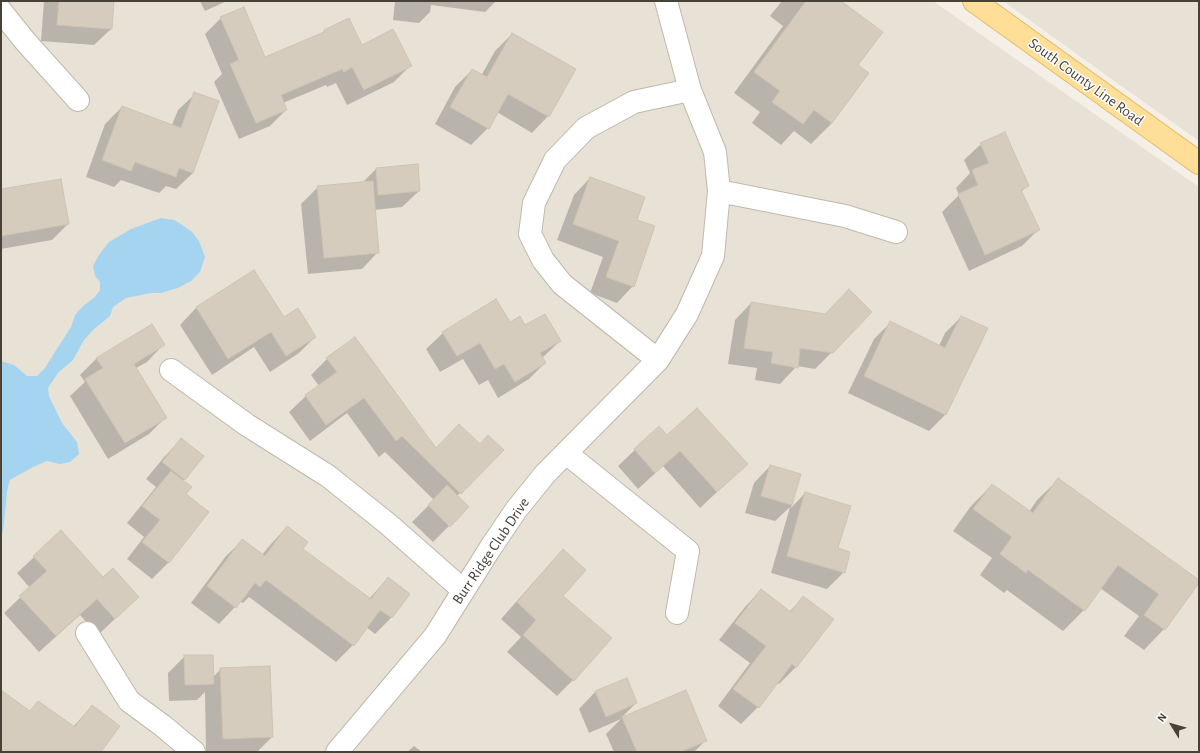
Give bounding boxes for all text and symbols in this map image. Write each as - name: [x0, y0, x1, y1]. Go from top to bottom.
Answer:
- street label: South County Line Road: [1025, 34, 1147, 130]
- street label: Burr Ridge Club Drive: [449, 494, 533, 608]
- north arrow: [1152, 705, 1192, 745]
- text: N: [1155, 711, 1169, 724]

